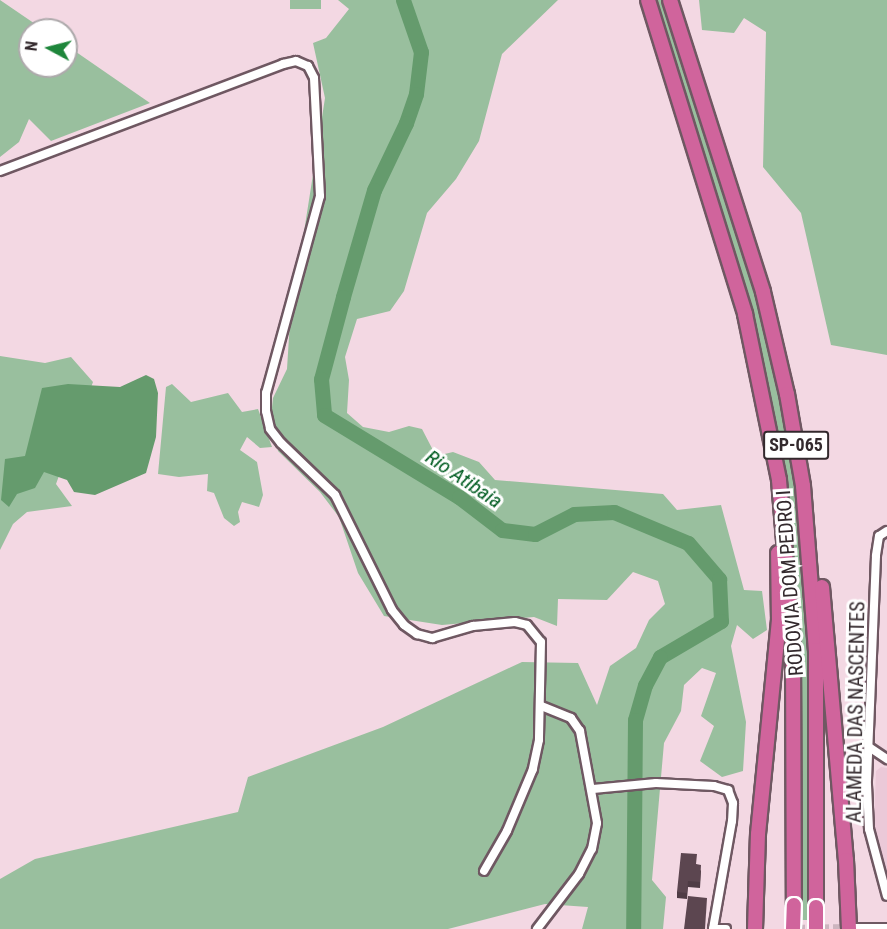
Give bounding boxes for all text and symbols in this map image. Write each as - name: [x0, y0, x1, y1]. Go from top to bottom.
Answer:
- north arrow: [18, 18, 78, 78]
- text: N: [22, 40, 42, 52]
- road number: SP-065: [763, 430, 829, 460]
- water label: Rio Atibaia: [421, 444, 507, 514]
- street label: RODOVIA DOM PEDRO I: [772, 489, 808, 677]
- street label: ALAMEDA DAS NASCENTES: [842, 601, 870, 823]

